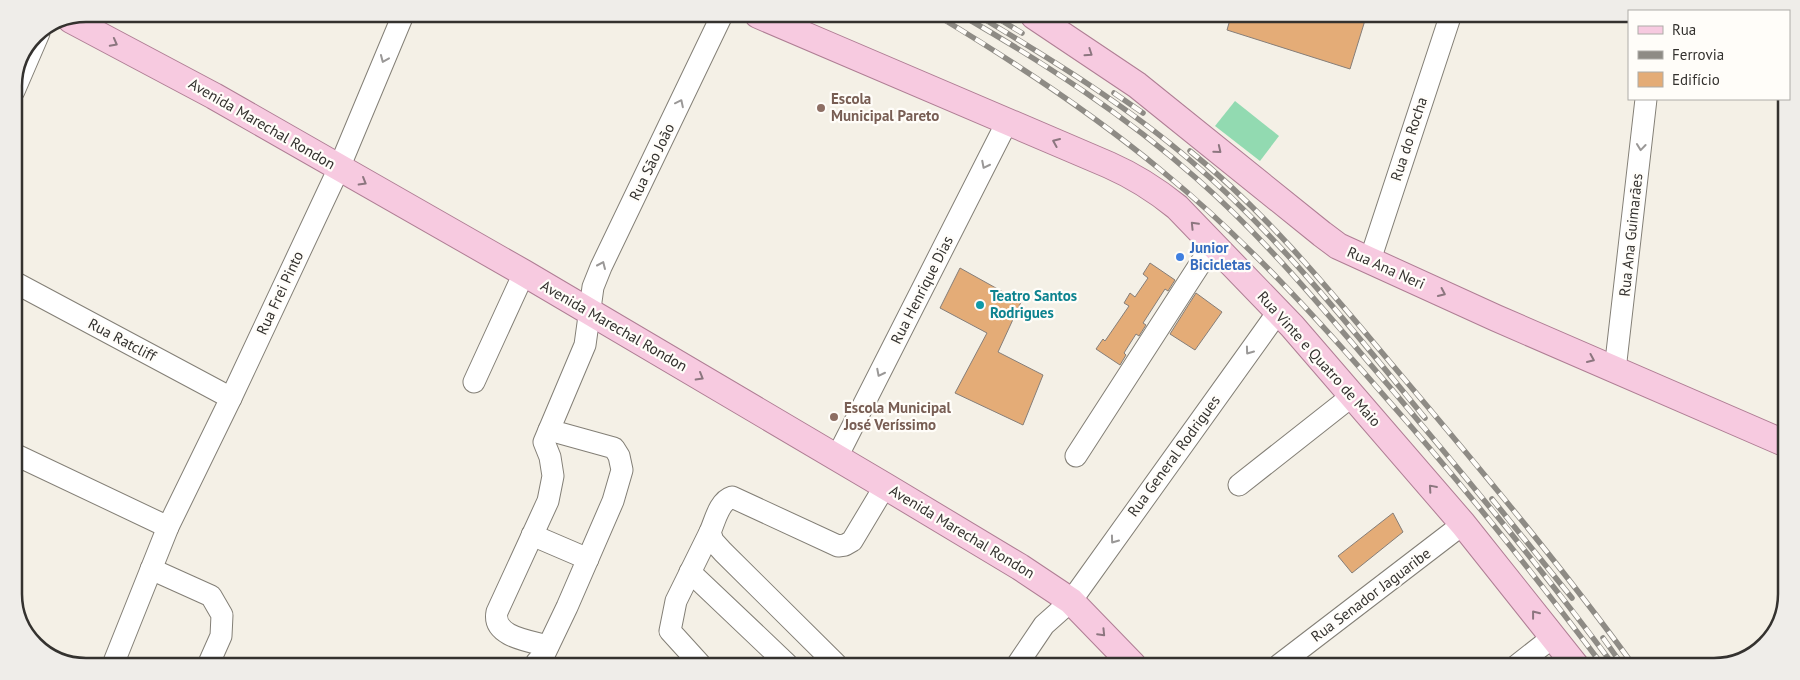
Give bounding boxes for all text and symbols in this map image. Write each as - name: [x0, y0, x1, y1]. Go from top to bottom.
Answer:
- legend: [1628, 10, 1790, 100]
- text: Rua: [1672, 20, 1696, 39]
- one-way arrow: [109, 37, 118, 47]
- text: Ferrovia: [1672, 45, 1724, 64]
- one-way arrow: [1083, 46, 1092, 56]
- one-way arrow: [380, 55, 390, 63]
- text: Edifício: [1672, 70, 1720, 89]
- street label: Avenida Marechal Rondon: [186, 74, 339, 173]
- place label: Escola Municipal Pareto: [831, 89, 939, 125]
- street label: Rua do Rocha: [1386, 95, 1431, 183]
- one-way arrow: [674, 99, 684, 108]
- marker: Escola Municipal Pareto: [815, 102, 827, 114]
- street label: Rua São João: [625, 120, 678, 204]
- one-way arrow: [1053, 138, 1061, 148]
- one-way arrow: [1636, 144, 1647, 152]
- one-way arrow: [1213, 145, 1222, 154]
- one-way arrow: [981, 160, 991, 169]
- street label: Rua Ana Guimarães: [1615, 172, 1646, 297]
- one-way arrow: [358, 175, 367, 185]
- one-way arrow: [1191, 221, 1200, 230]
- street label: Rua Henrique Dias: [886, 233, 957, 347]
- place label: Junior Bicicletas: [1189, 238, 1251, 274]
- street label: Rua Ana Neri: [1344, 242, 1428, 293]
- street label: Rua Frei Pinto: [252, 248, 307, 338]
- marker: Junior Bicicletas: [1174, 251, 1186, 263]
- one-way arrow: [596, 261, 606, 270]
- street label: Avenida Marechal Rondon: [538, 276, 691, 375]
- place label: Teatro Santos Rodrigues: [990, 286, 1077, 322]
- street label: Rua Vinte e Quatro de Maio: [1253, 287, 1385, 430]
- one-way arrow: [1437, 287, 1446, 298]
- marker: Teatro Santos Rodrigues: [974, 299, 986, 311]
- street label: Rua Ratcliff: [85, 314, 161, 366]
- one-way arrow: [1246, 345, 1255, 355]
- one-way arrow: [1586, 353, 1595, 364]
- one-way arrow: [876, 367, 886, 376]
- one-way arrow: [695, 371, 704, 381]
- street label: Rua General Rodrigues: [1123, 391, 1224, 520]
- place label: Escola Municipal José Veríssimo: [843, 398, 951, 434]
- marker: Escola Municipal José Veríssimo: [828, 411, 840, 423]
- street label: Avenida Marechal Rondon: [886, 481, 1038, 582]
- one-way arrow: [1429, 485, 1438, 494]
- one-way arrow: [1111, 534, 1120, 544]
- street label: Rua Senador Jaguaribe: [1307, 543, 1434, 646]
- one-way arrow: [1533, 611, 1541, 620]
- one-way arrow: [1096, 627, 1105, 636]

